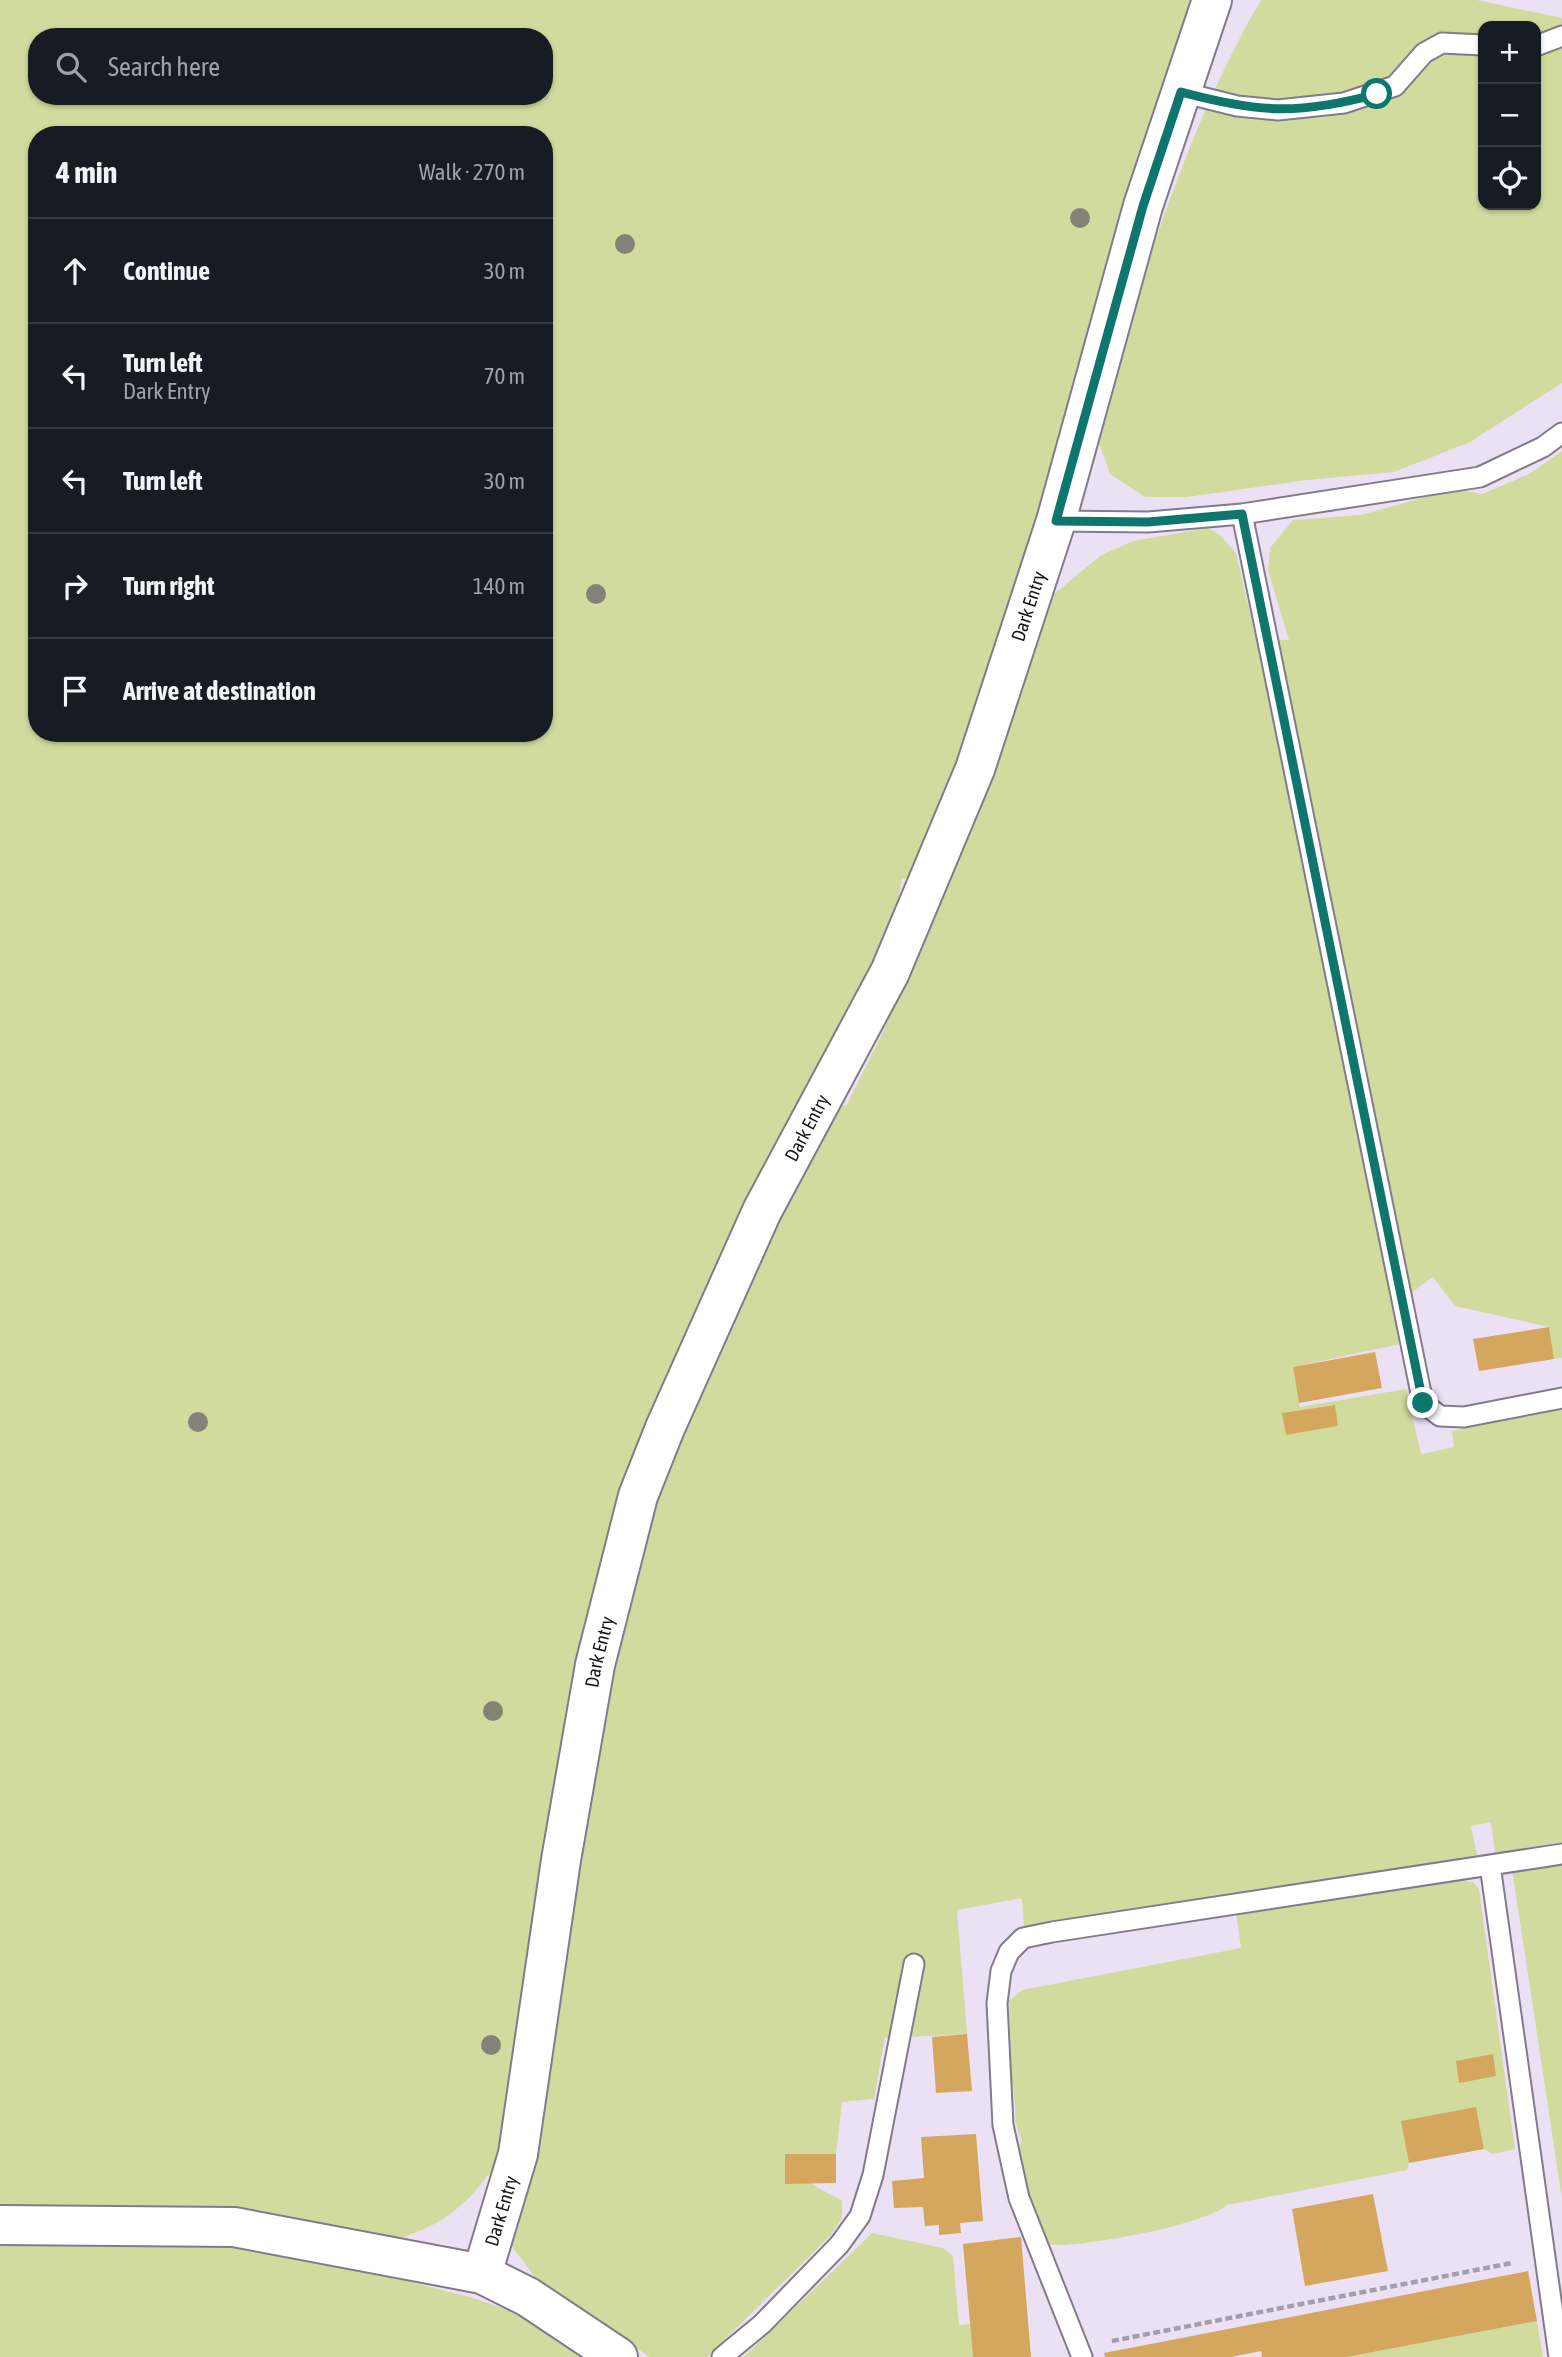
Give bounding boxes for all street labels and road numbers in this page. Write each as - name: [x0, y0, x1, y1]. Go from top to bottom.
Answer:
- street label: Dark Entry: [1006, 568, 1050, 644]
- street label: Dark Entry: [780, 1091, 833, 1165]
- street label: Dark Entry: [580, 1614, 618, 1689]
- street label: Dark Entry: [480, 2173, 522, 2249]

